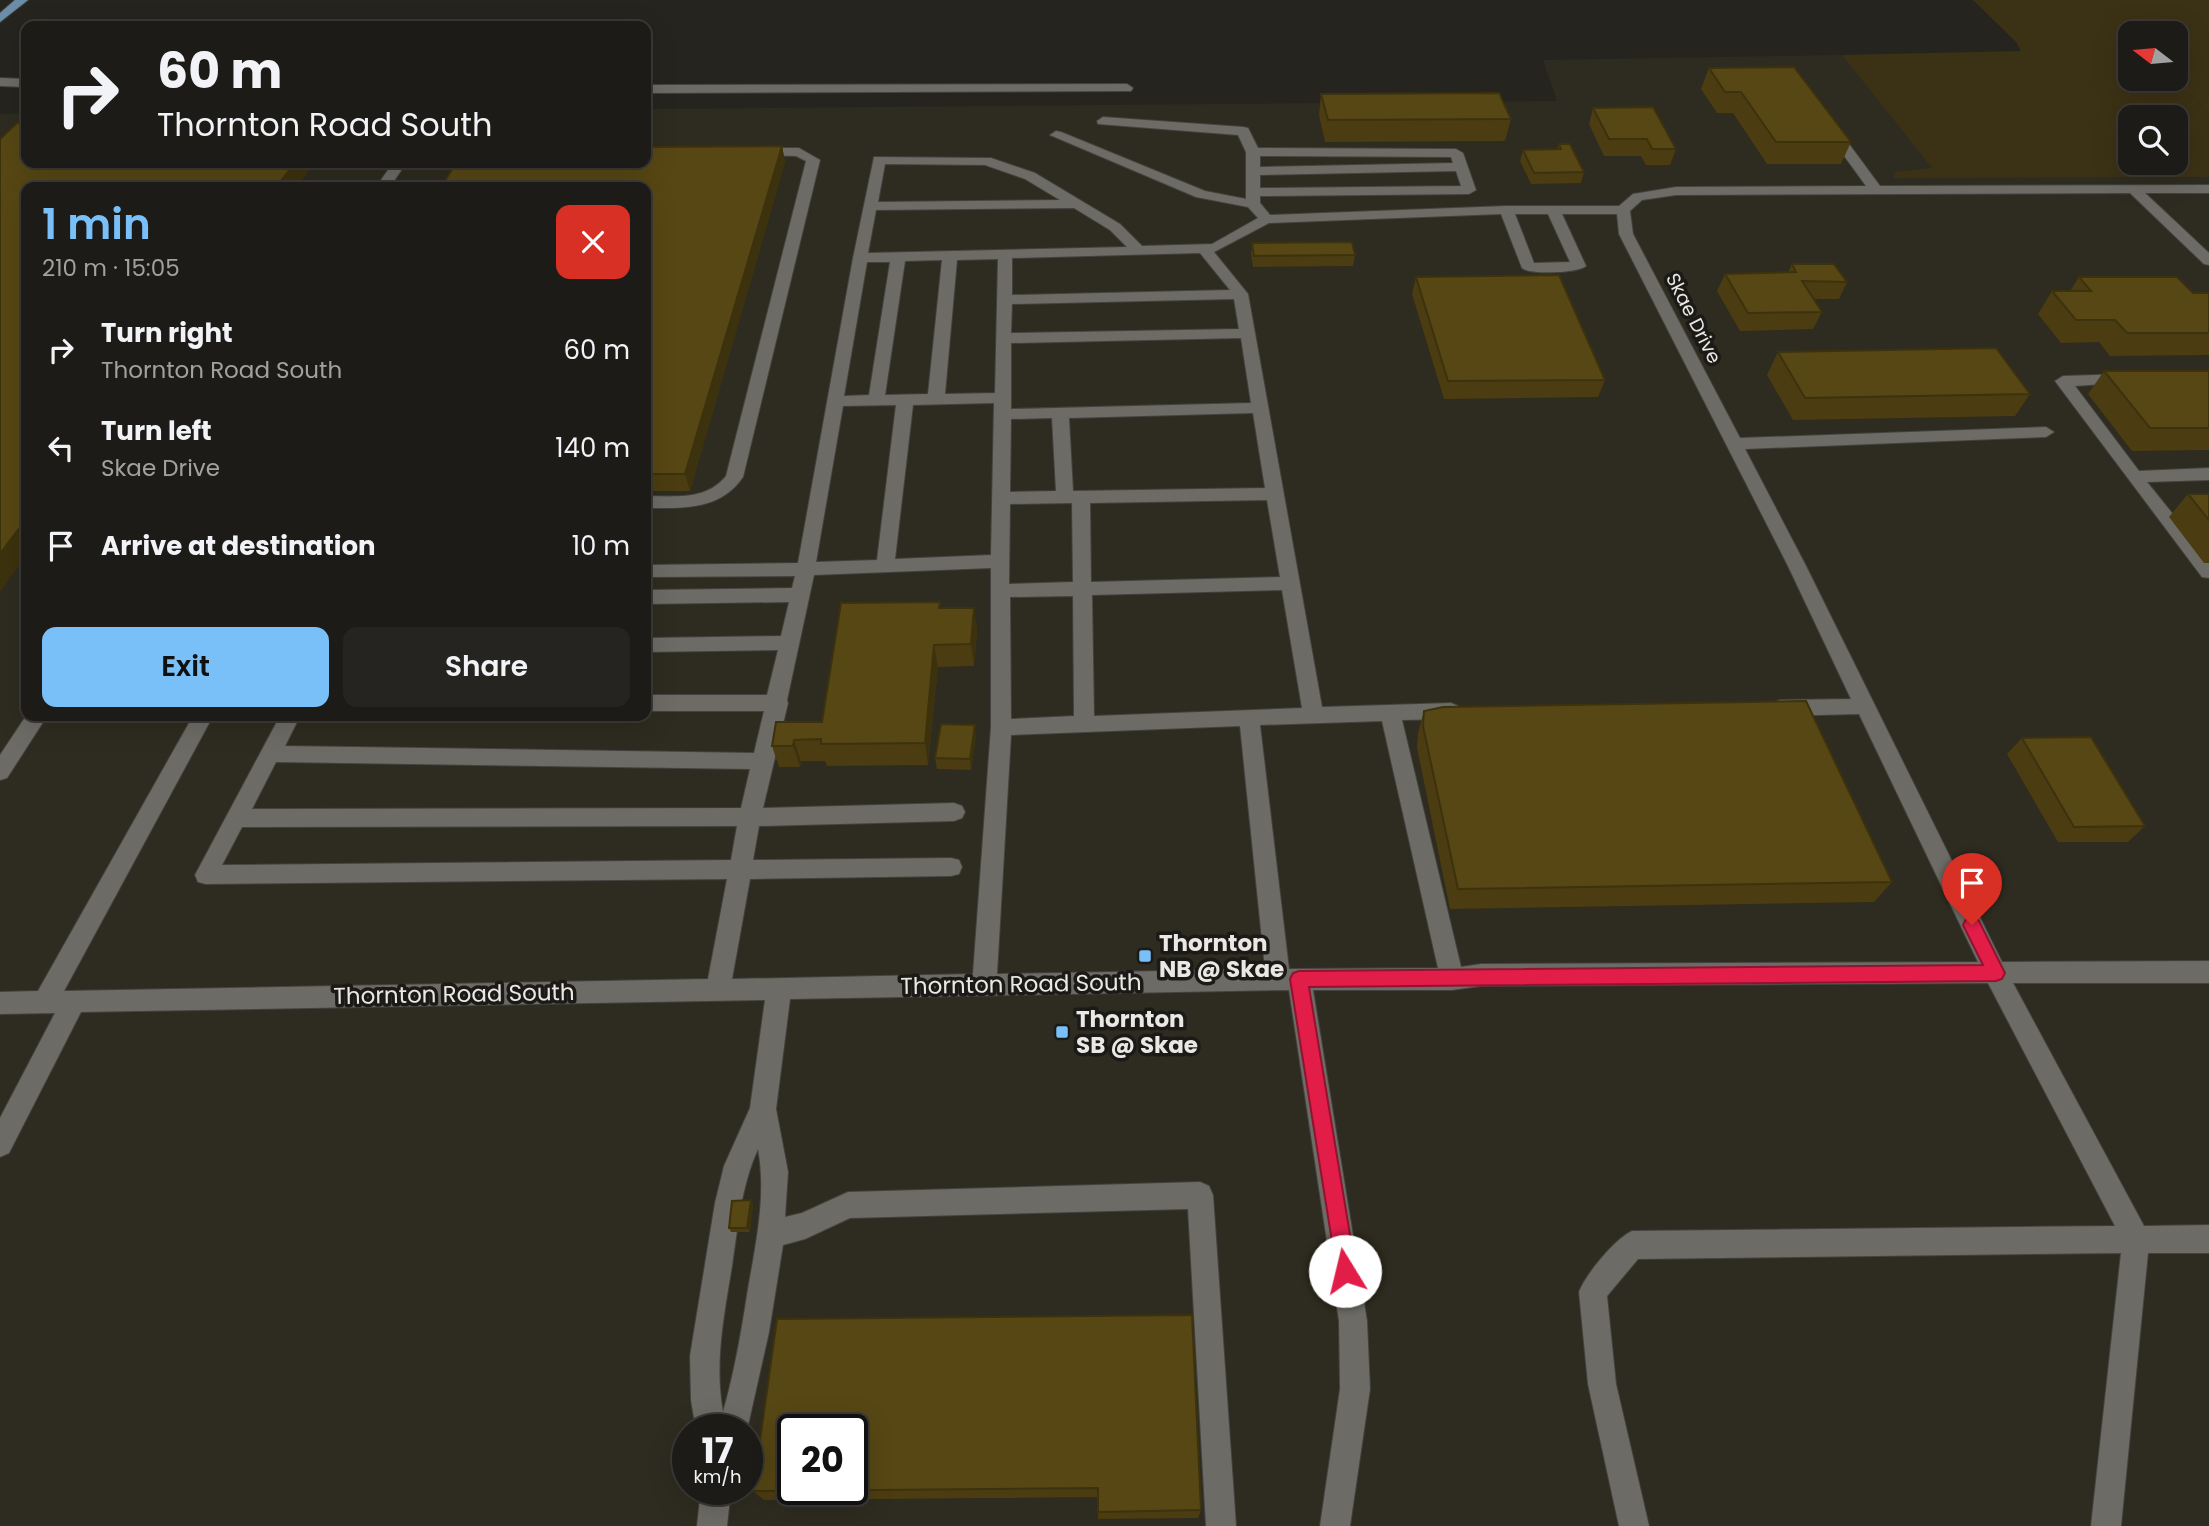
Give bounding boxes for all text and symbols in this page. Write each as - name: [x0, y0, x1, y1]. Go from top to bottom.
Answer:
- north arrow: [2118, 21, 2188, 91]
- map controls: [2118, 21, 2188, 175]
- text: 60 m: [157, 37, 282, 105]
- icon: right: [42, 49, 133, 140]
- text: Thornton Road South: [157, 102, 492, 147]
- button: search: [2118, 105, 2188, 175]
- text: 1 min: [42, 195, 151, 254]
- button: close: [556, 205, 630, 279]
- text: 210 m · 15:05: [42, 252, 180, 284]
- street label: Skae Drive: [1659, 268, 1728, 368]
- text: Turn right: [101, 315, 233, 351]
- icon: right: [42, 331, 80, 369]
- text: 60 m: [563, 332, 630, 368]
- text: Thornton Road South: [101, 354, 342, 386]
- text: Turn left: [101, 413, 212, 449]
- icon: left: [42, 429, 80, 467]
- text: 140 m: [555, 430, 630, 466]
- text: Skae Drive: [101, 452, 220, 484]
- icon: arrive: [42, 527, 80, 565]
- text: Arrive at destination: [101, 528, 376, 564]
- text: 10 m: [572, 528, 630, 564]
- button: Exit: [42, 627, 329, 707]
- button: Share: [343, 627, 630, 707]
- pin: [1942, 853, 2002, 925]
- icon: arrive: [1953, 864, 1991, 902]
- place label: Thornton NB @ Skae: [1159, 927, 1284, 985]
- marker: Thornton NB @ Skae: [1137, 948, 1153, 964]
- street label: Thornton Road South: [900, 966, 1142, 1002]
- street label: Thornton Road South: [333, 976, 575, 1012]
- place label: Thornton SB @ Skae: [1076, 1003, 1198, 1061]
- marker: Thornton SB @ Skae: [1054, 1024, 1070, 1040]
- position arrow: [1308, 1234, 1382, 1308]
- speed limit sign: 20: [777, 1414, 868, 1505]
- text: 17: [702, 1426, 733, 1475]
- text: km/h: [694, 1464, 741, 1489]

